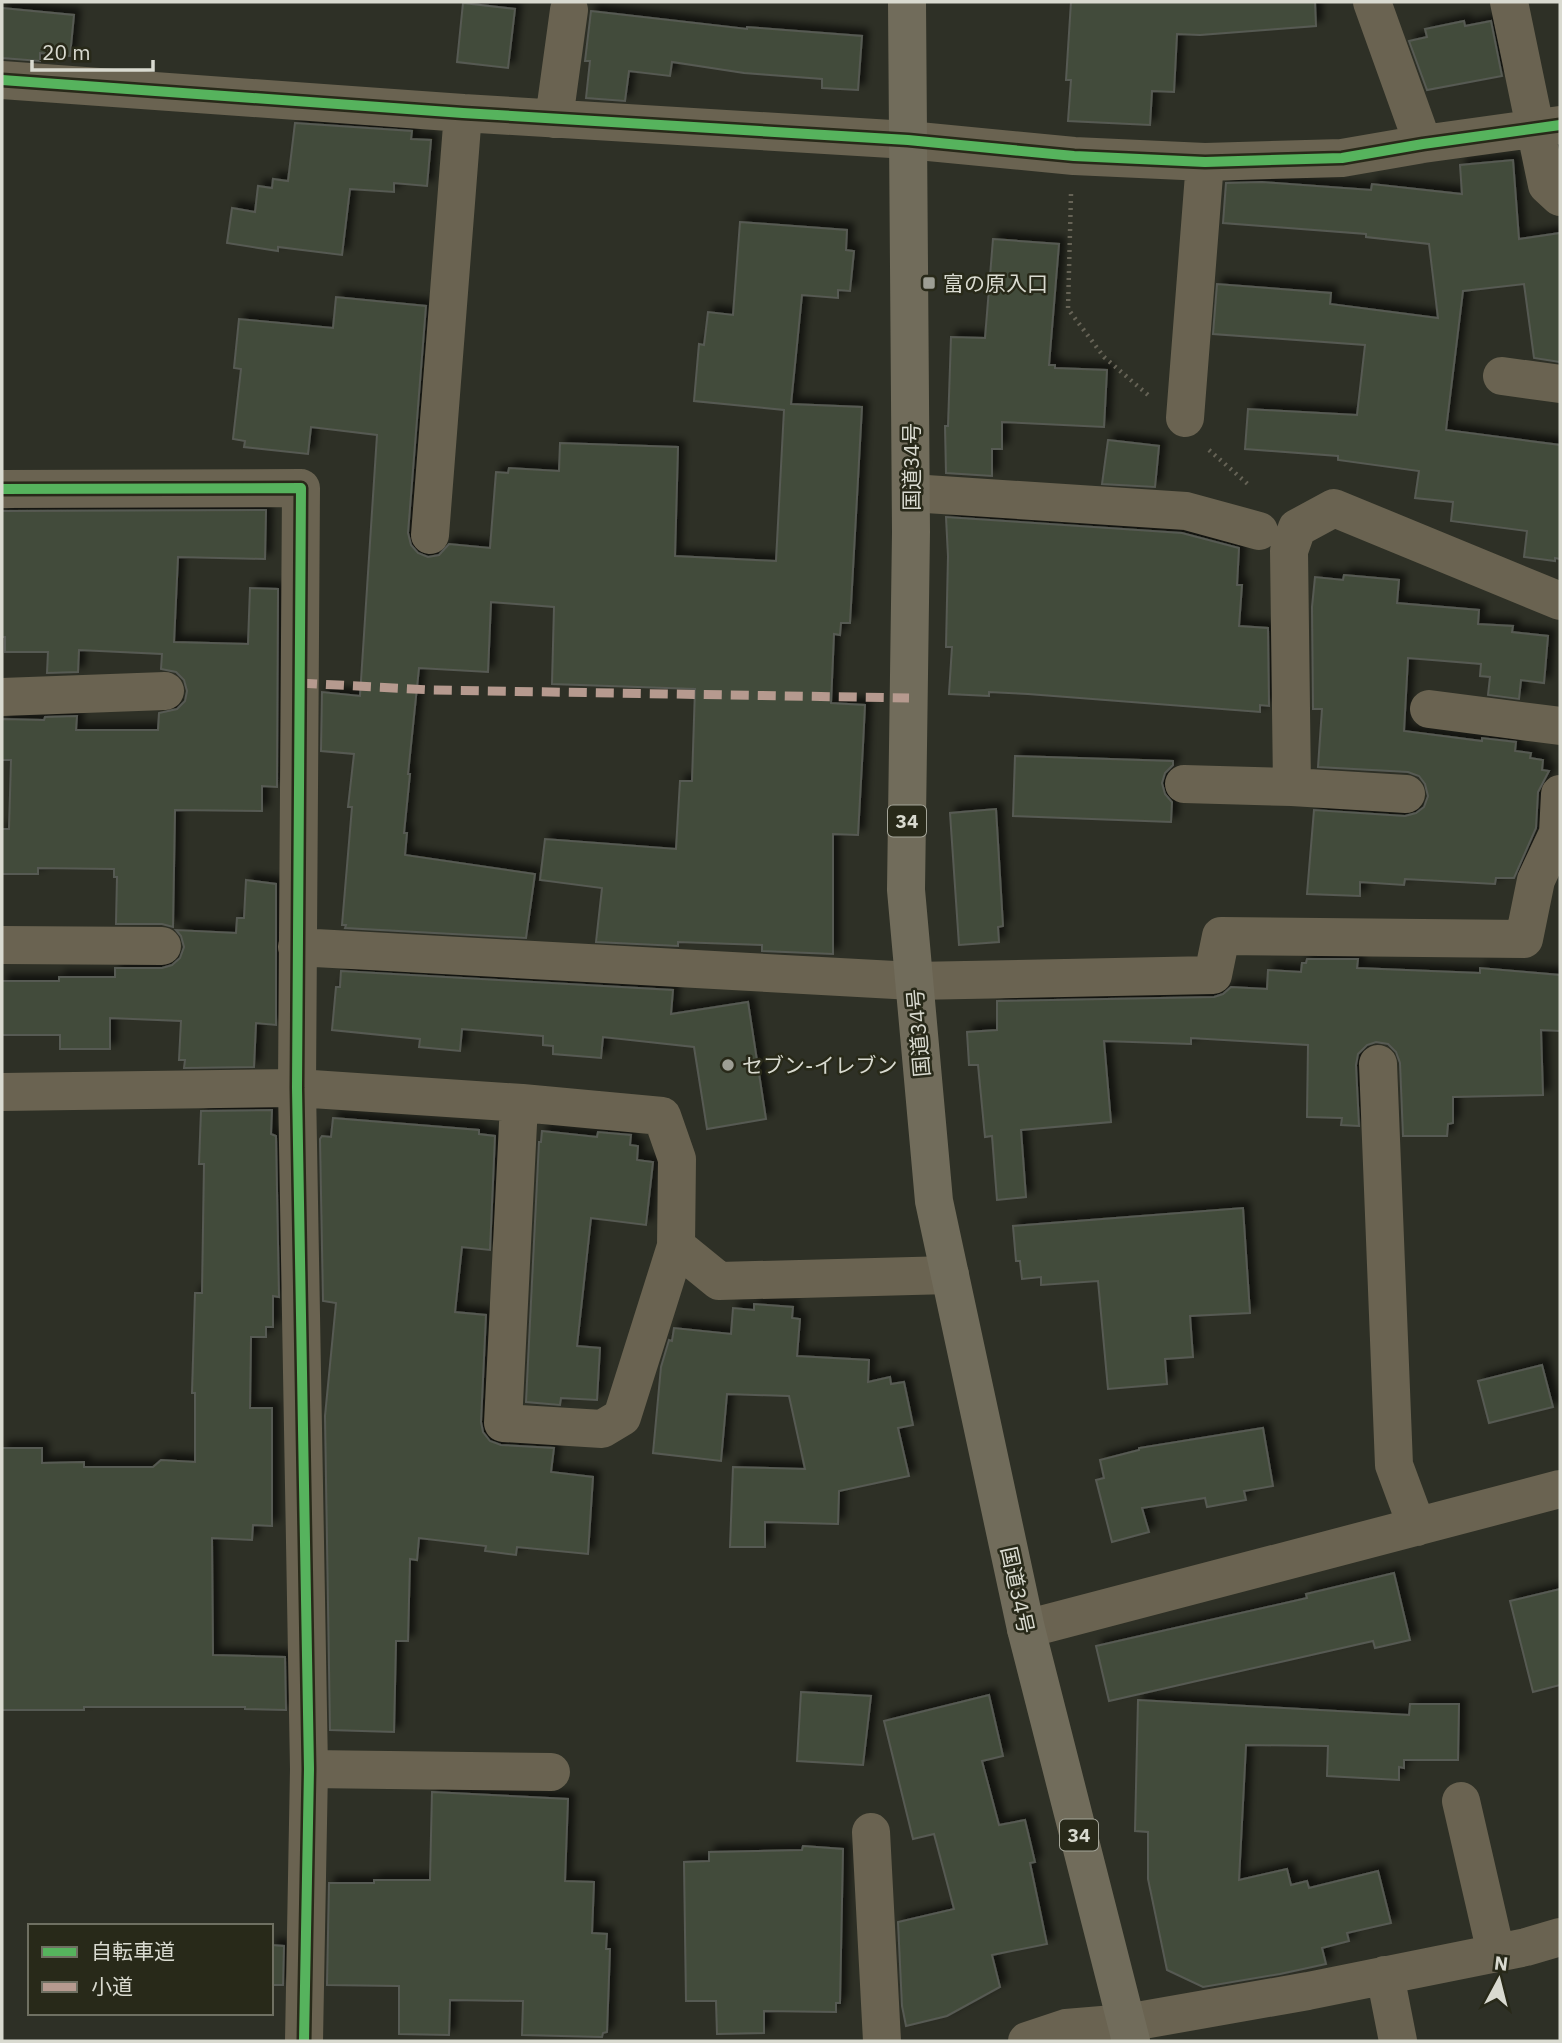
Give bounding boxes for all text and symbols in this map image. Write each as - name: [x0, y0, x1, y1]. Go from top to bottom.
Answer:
- scale bar: [32, 28, 152, 72]
- text: 20 m: [42, 38, 91, 66]
- place label: 富の原入口: [943, 269, 1048, 297]
- marker: 富の原入口: [921, 275, 937, 291]
- street label: 国道34号: [897, 423, 925, 511]
- road number: 34: [888, 806, 926, 836]
- street label: 国道34号: [900, 988, 936, 1078]
- place label: セブン-イレブン: [742, 1051, 897, 1079]
- marker: セブン-イレブン: [720, 1057, 736, 1073]
- street label: 国道34号: [995, 1544, 1041, 1636]
- road number: 34: [1060, 1820, 1098, 1851]
- legend: [28, 1924, 273, 2015]
- text: 自転車道: [91, 1937, 175, 1965]
- north arrow: [1464, 1945, 1534, 2015]
- text: N: [1493, 1950, 1509, 1976]
- text: 小道: [91, 1972, 133, 2000]

